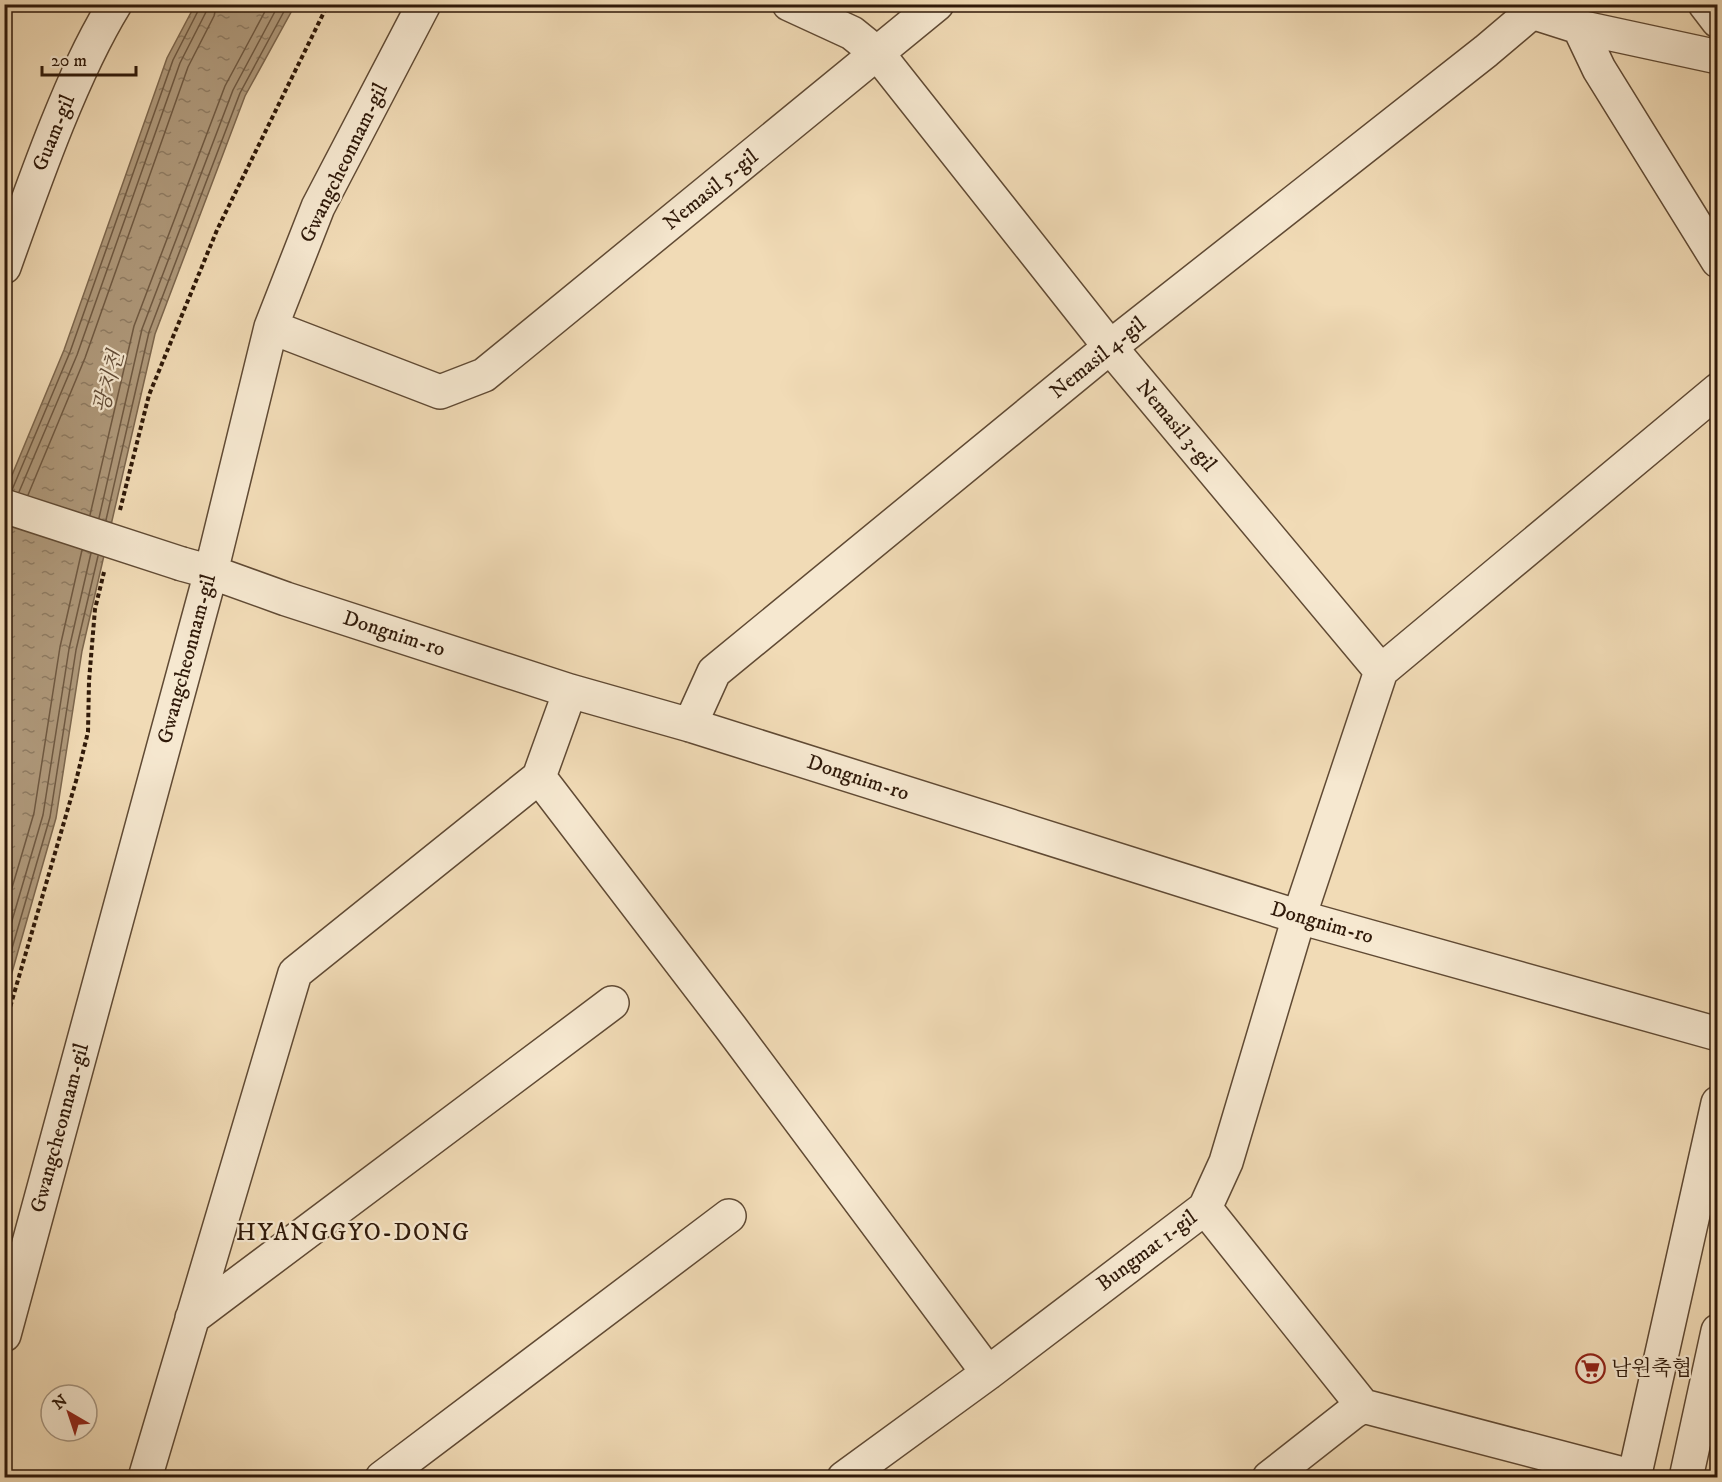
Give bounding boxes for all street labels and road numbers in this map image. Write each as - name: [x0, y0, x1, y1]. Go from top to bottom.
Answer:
- street label: Gwangcheonnam-gil: [294, 78, 394, 247]
- street label: Guam-gil: [27, 90, 81, 175]
- street label: Nemasil 5-gil: [658, 143, 764, 236]
- street label: Nemasil 4-gil: [1045, 311, 1152, 405]
- street label: Nemasil 3-gil: [1130, 375, 1222, 478]
- street label: Gwangcheonnam-gil: [152, 571, 222, 746]
- street label: Dongnim-ro: [340, 605, 448, 663]
- street label: Dongnim-ro: [804, 749, 912, 807]
- street label: Dongnim-ro: [1268, 896, 1376, 950]
- street label: Gwangcheonnam-gil: [25, 1040, 95, 1215]
- street label: Bungmat 1-gil: [1092, 1204, 1203, 1297]

